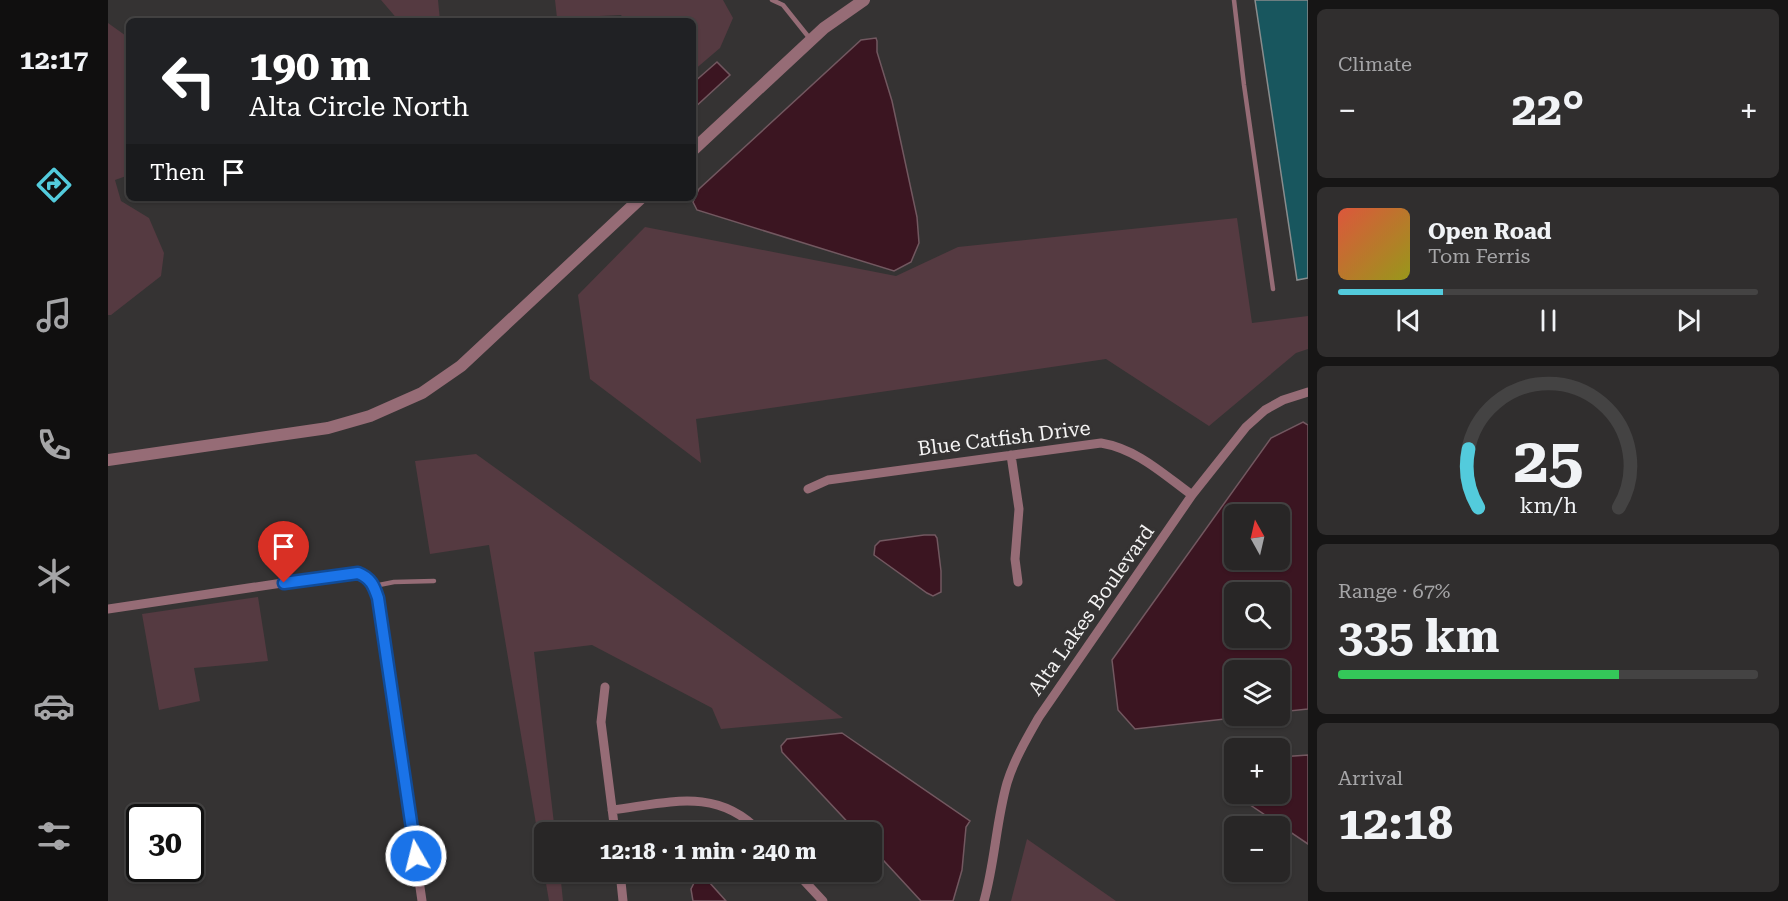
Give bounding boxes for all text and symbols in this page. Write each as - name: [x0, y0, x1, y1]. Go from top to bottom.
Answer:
- text: 190 m: [249, 41, 371, 90]
- icon: left: [150, 42, 228, 120]
- text: 12:17: [20, 44, 88, 76]
- text: Climate: [1338, 52, 1412, 76]
- text: 22°: [1512, 83, 1584, 136]
- text: Alta Circle North: [249, 91, 469, 123]
- text: −: [1338, 91, 1356, 130]
- text: +: [1740, 91, 1758, 130]
- icon: arrive: [217, 156, 250, 189]
- text: Then: [150, 160, 205, 185]
- icon: directions: [33, 164, 75, 206]
- text: Open Road: [1428, 219, 1551, 244]
- text: Tom Ferris: [1428, 244, 1530, 268]
- icon: music: [33, 294, 75, 336]
- icon: previous: [1392, 304, 1425, 337]
- icon: pause: [1532, 304, 1565, 337]
- icon: next: [1672, 304, 1705, 337]
- street label: Blue Catfish Drive: [916, 415, 1092, 461]
- icon: phone: [33, 424, 75, 466]
- text: 25: [1513, 424, 1583, 497]
- text: km/h: [1519, 493, 1577, 518]
- north arrow: [1224, 504, 1290, 570]
- map controls: [1224, 504, 1290, 882]
- street label: Alta Lakes Boulevard: [1023, 520, 1159, 700]
- pin: [258, 521, 309, 583]
- icon: arrive: [267, 530, 300, 563]
- icon: climate: [33, 555, 75, 597]
- text: Range · 67%: [1338, 579, 1450, 603]
- button: search: [1224, 582, 1290, 648]
- text: 335 km: [1338, 610, 1499, 663]
- button: layers: [1224, 660, 1290, 726]
- icon: car: [33, 685, 75, 727]
- button: +: [1224, 738, 1290, 804]
- text: Arrival: [1338, 766, 1403, 790]
- text: 12:18: [1338, 797, 1453, 850]
- speed limit sign: 30: [126, 804, 204, 882]
- icon: filters: [33, 815, 75, 857]
- button: −: [1224, 816, 1290, 882]
- position arrow: [384, 824, 448, 888]
- text: 12:18 · 1 min · 240 m: [599, 839, 817, 864]

